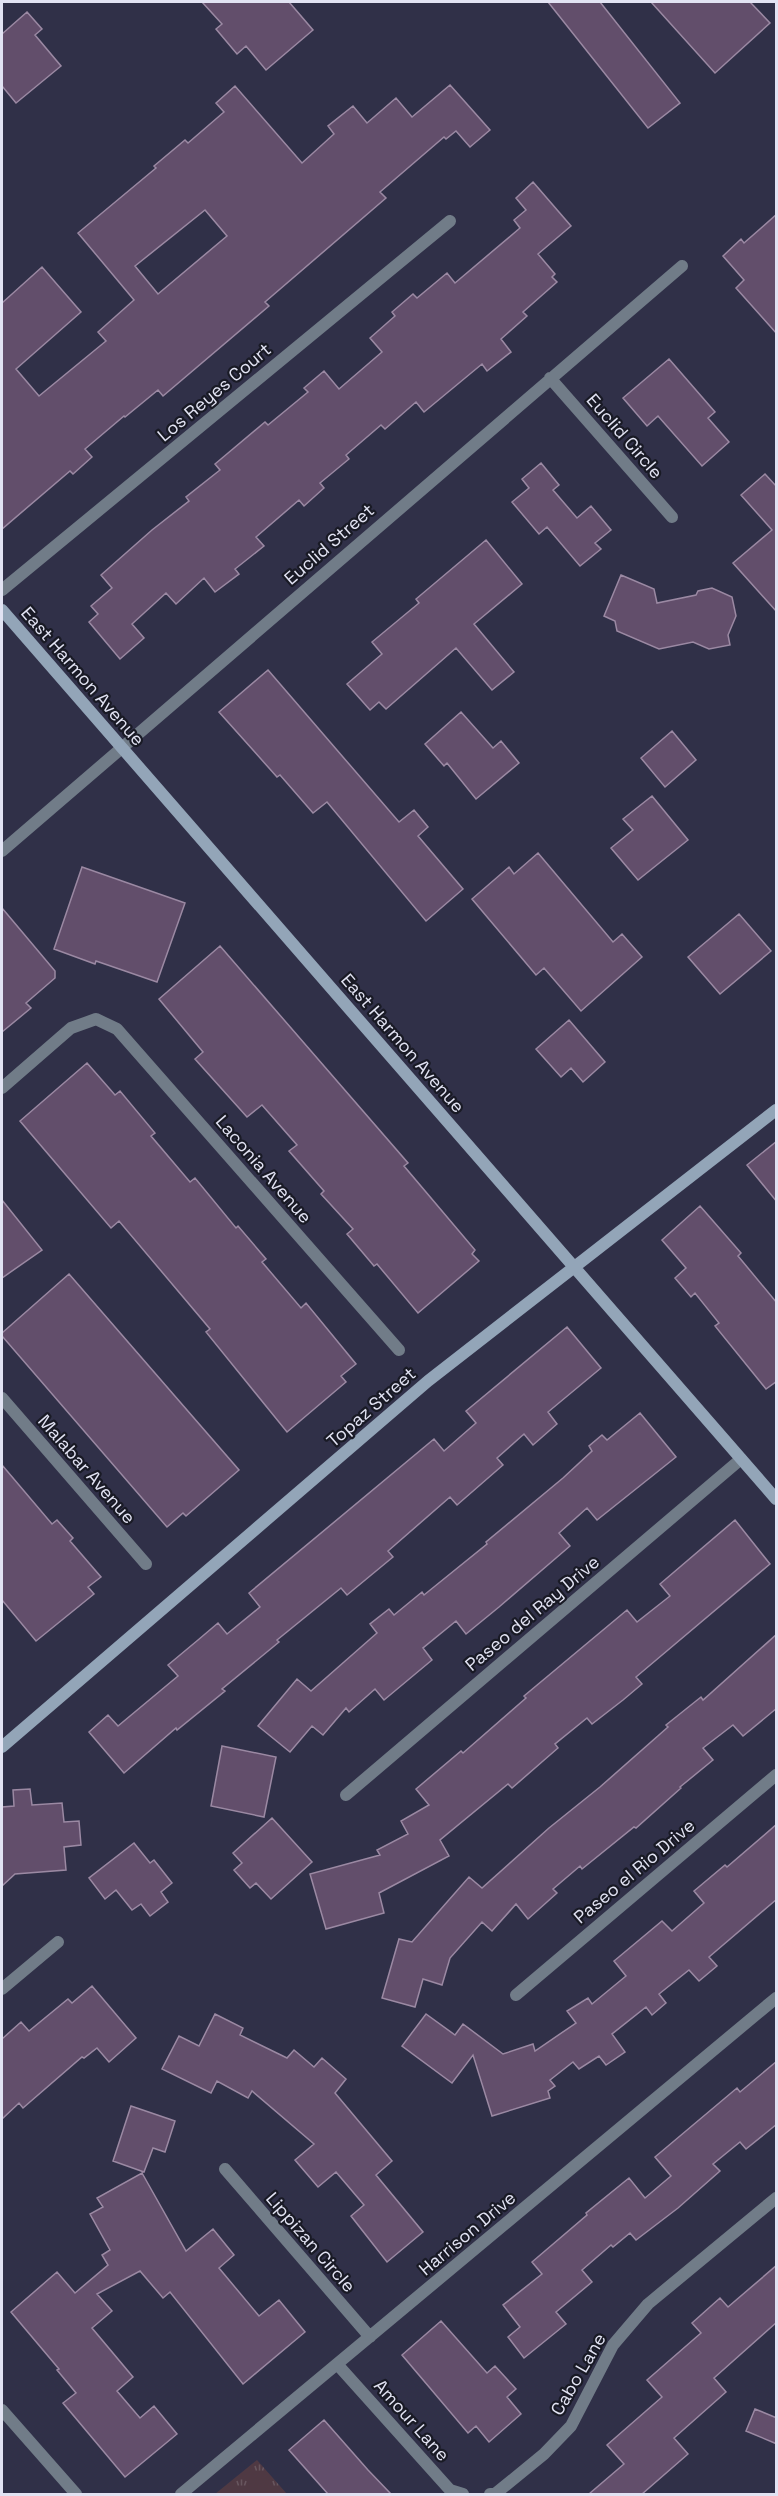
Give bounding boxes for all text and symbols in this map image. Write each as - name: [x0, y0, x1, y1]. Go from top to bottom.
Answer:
- street label: Los Reyes Court: [152, 338, 276, 446]
- street label: Euclid Circle: [582, 389, 668, 483]
- street label: Euclid Street: [279, 499, 379, 589]
- street label: East Harmon Avenue: [16, 602, 150, 750]
- street label: East Harmon Avenue: [336, 969, 470, 1117]
- street label: Laconia Avenue: [211, 1110, 317, 1228]
- street label: Topaz Street: [322, 1362, 420, 1452]
- street label: Malabar Avenue: [33, 1410, 141, 1528]
- street label: Paseo del Ray Drive: [460, 1550, 604, 1676]
- street label: Paseo el Rio Drive: [569, 1814, 699, 1928]
- street label: Harrison Drive: [414, 2186, 520, 2280]
- street label: Lippizan Circle: [261, 2187, 361, 2297]
- street label: Cabo Lane: [545, 2329, 611, 2419]
- street label: Amour Lane: [369, 2374, 455, 2466]

